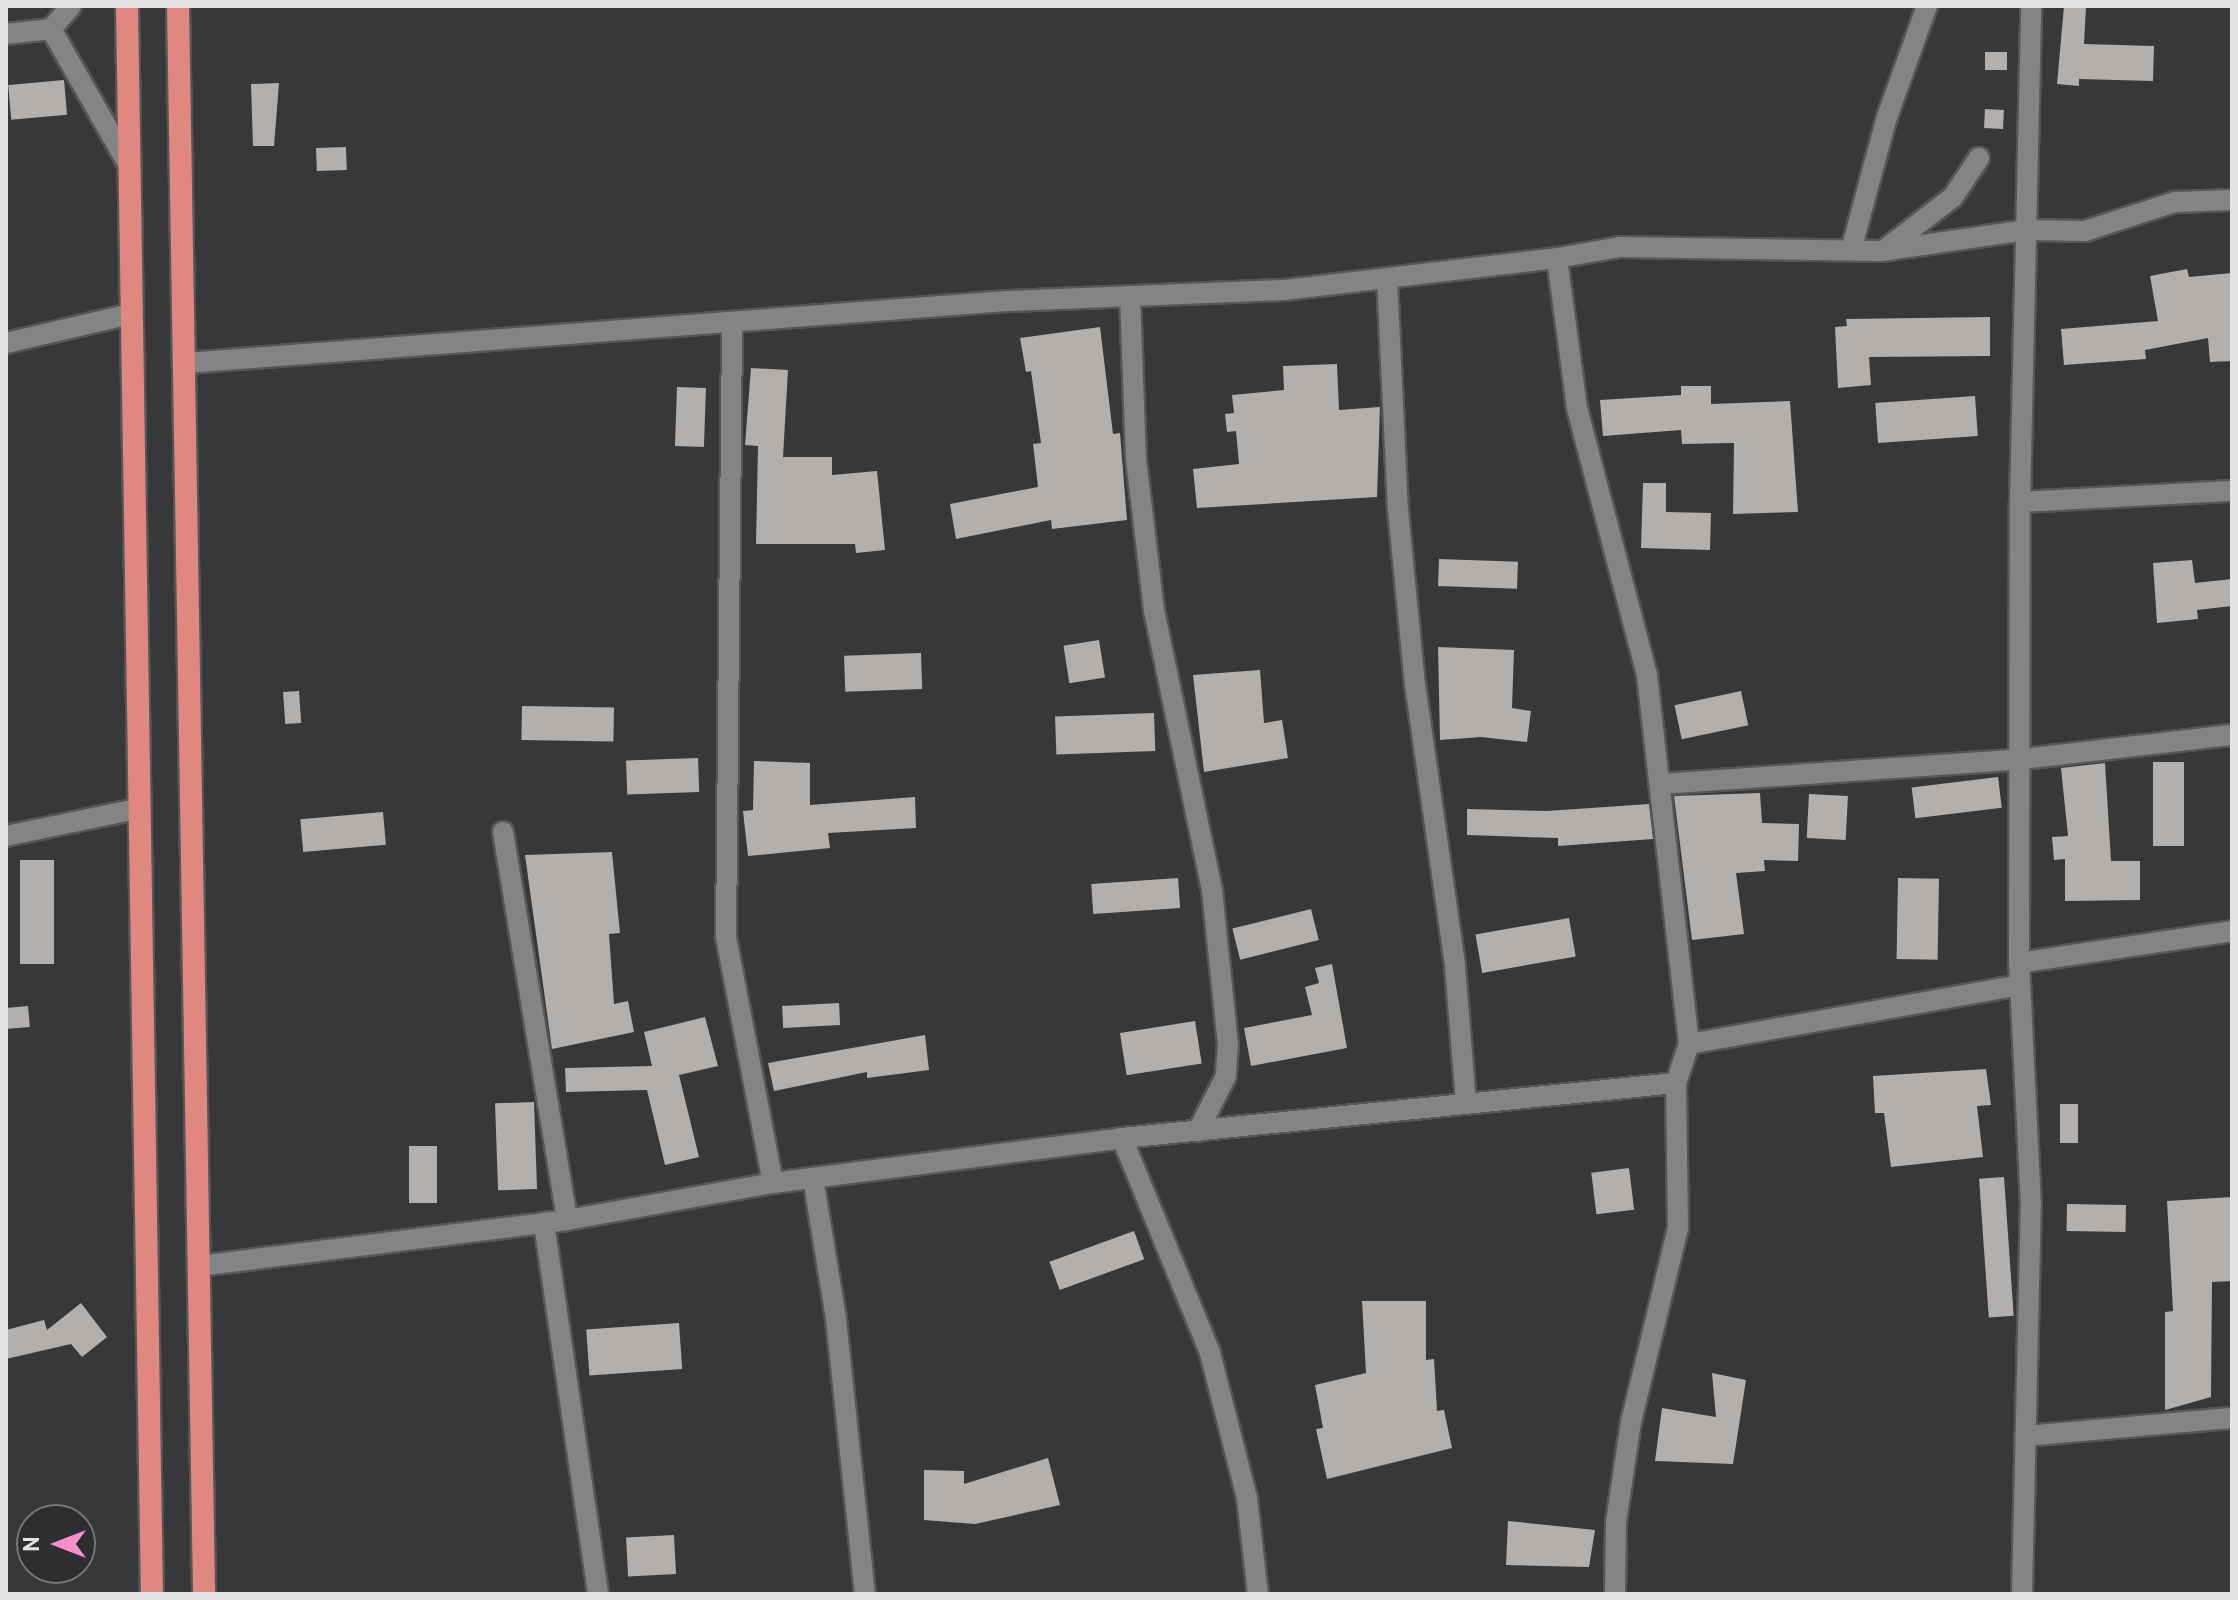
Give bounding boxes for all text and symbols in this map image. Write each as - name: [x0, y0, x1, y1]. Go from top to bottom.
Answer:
- north arrow: [16, 1504, 96, 1584]
- text: N: [20, 1536, 47, 1552]

